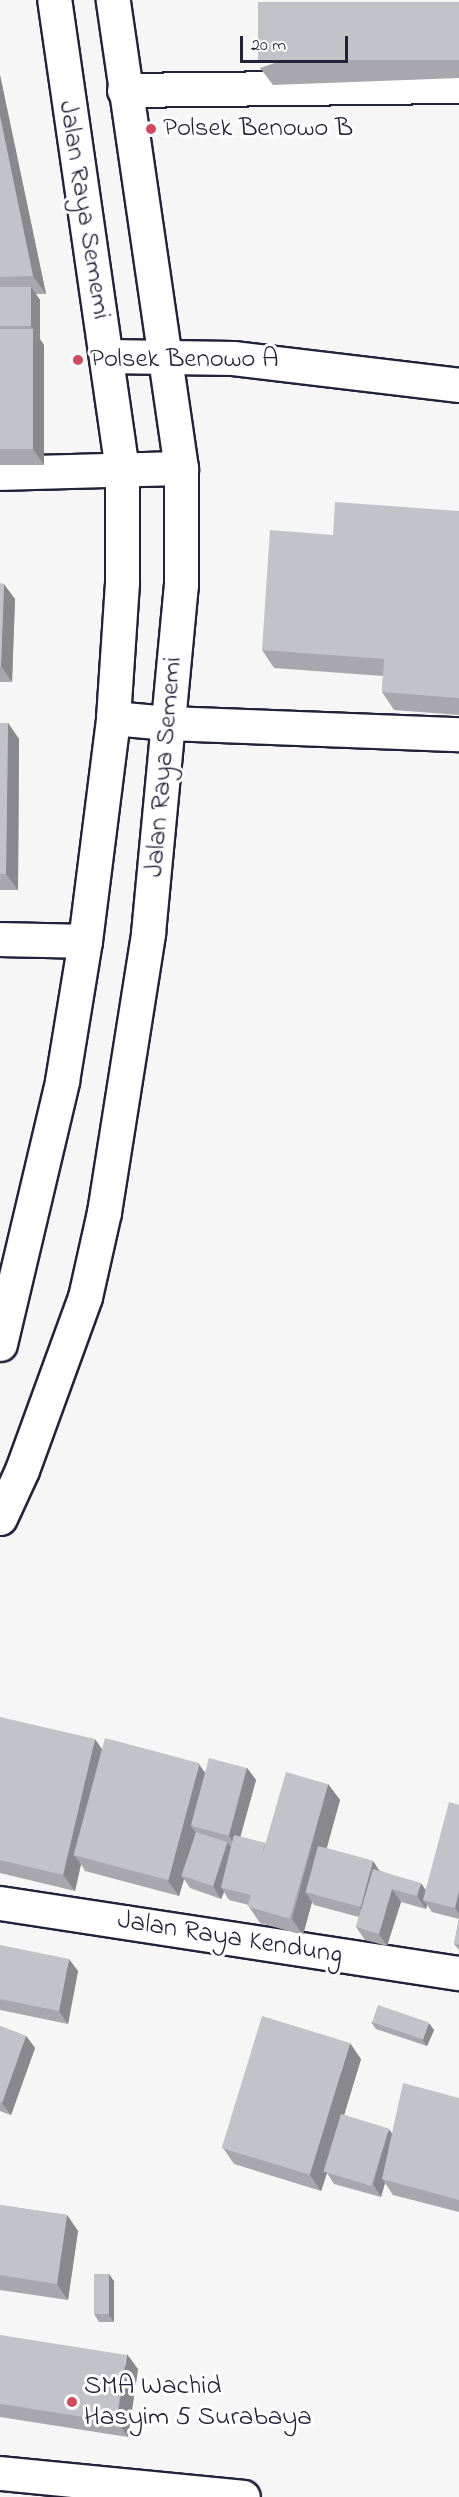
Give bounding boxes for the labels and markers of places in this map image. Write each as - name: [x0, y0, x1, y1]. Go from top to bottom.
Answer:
- place label: Polsek Benowo B: [163, 113, 353, 145]
- marker: Polsek Benowo B: [144, 122, 158, 136]
- place label: Polsek Benowo A: [90, 344, 279, 376]
- marker: Polsek Benowo A: [71, 353, 85, 367]
- place label: SMA Wachid Hasyim 5 Surabaya: [84, 2370, 312, 2433]
- marker: SMA Wachid Hasyim 5 Surabaya: [65, 2395, 79, 2409]

